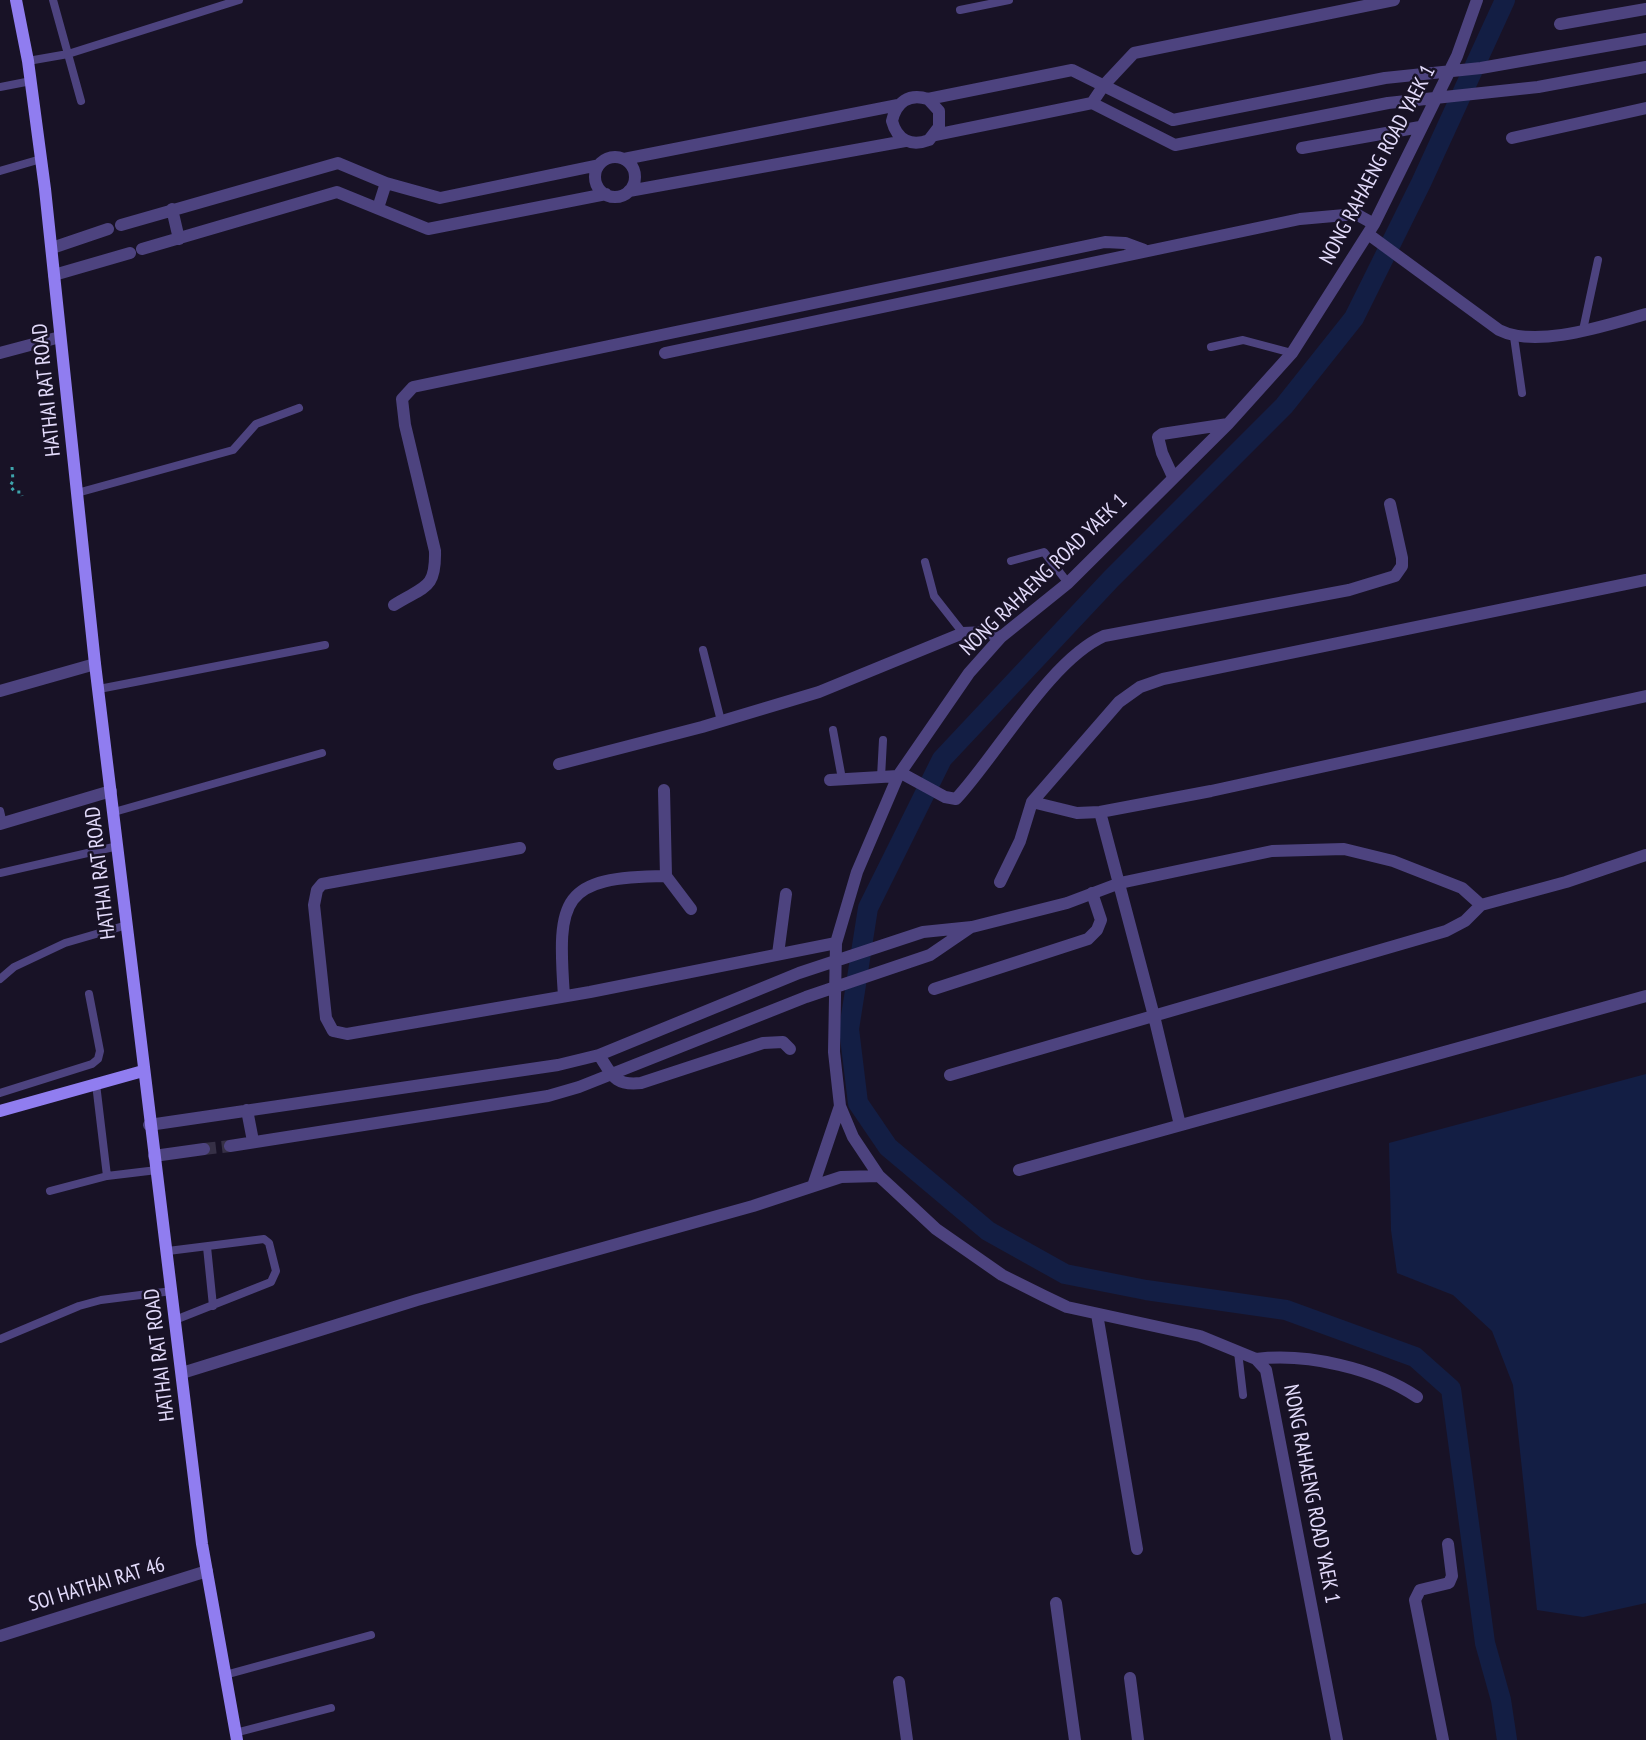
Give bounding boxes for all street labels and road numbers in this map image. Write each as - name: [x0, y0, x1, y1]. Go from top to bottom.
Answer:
- street label: NONG RAHAENG ROAD YAEK 1: [1315, 61, 1441, 269]
- street label: HATHAI RAT ROAD: [27, 322, 67, 458]
- street label: NONG RAHAENG ROAD YAEK 1: [955, 489, 1133, 661]
- street label: HATHAI RAT ROAD: [80, 805, 122, 941]
- street label: HATHAI RAT ROAD: [139, 1287, 181, 1423]
- street label: NONG RAHAENG ROAD YAEK 1: [1277, 1383, 1345, 1605]
- street label: SOI HATHAI RAT 46: [26, 1552, 168, 1618]

